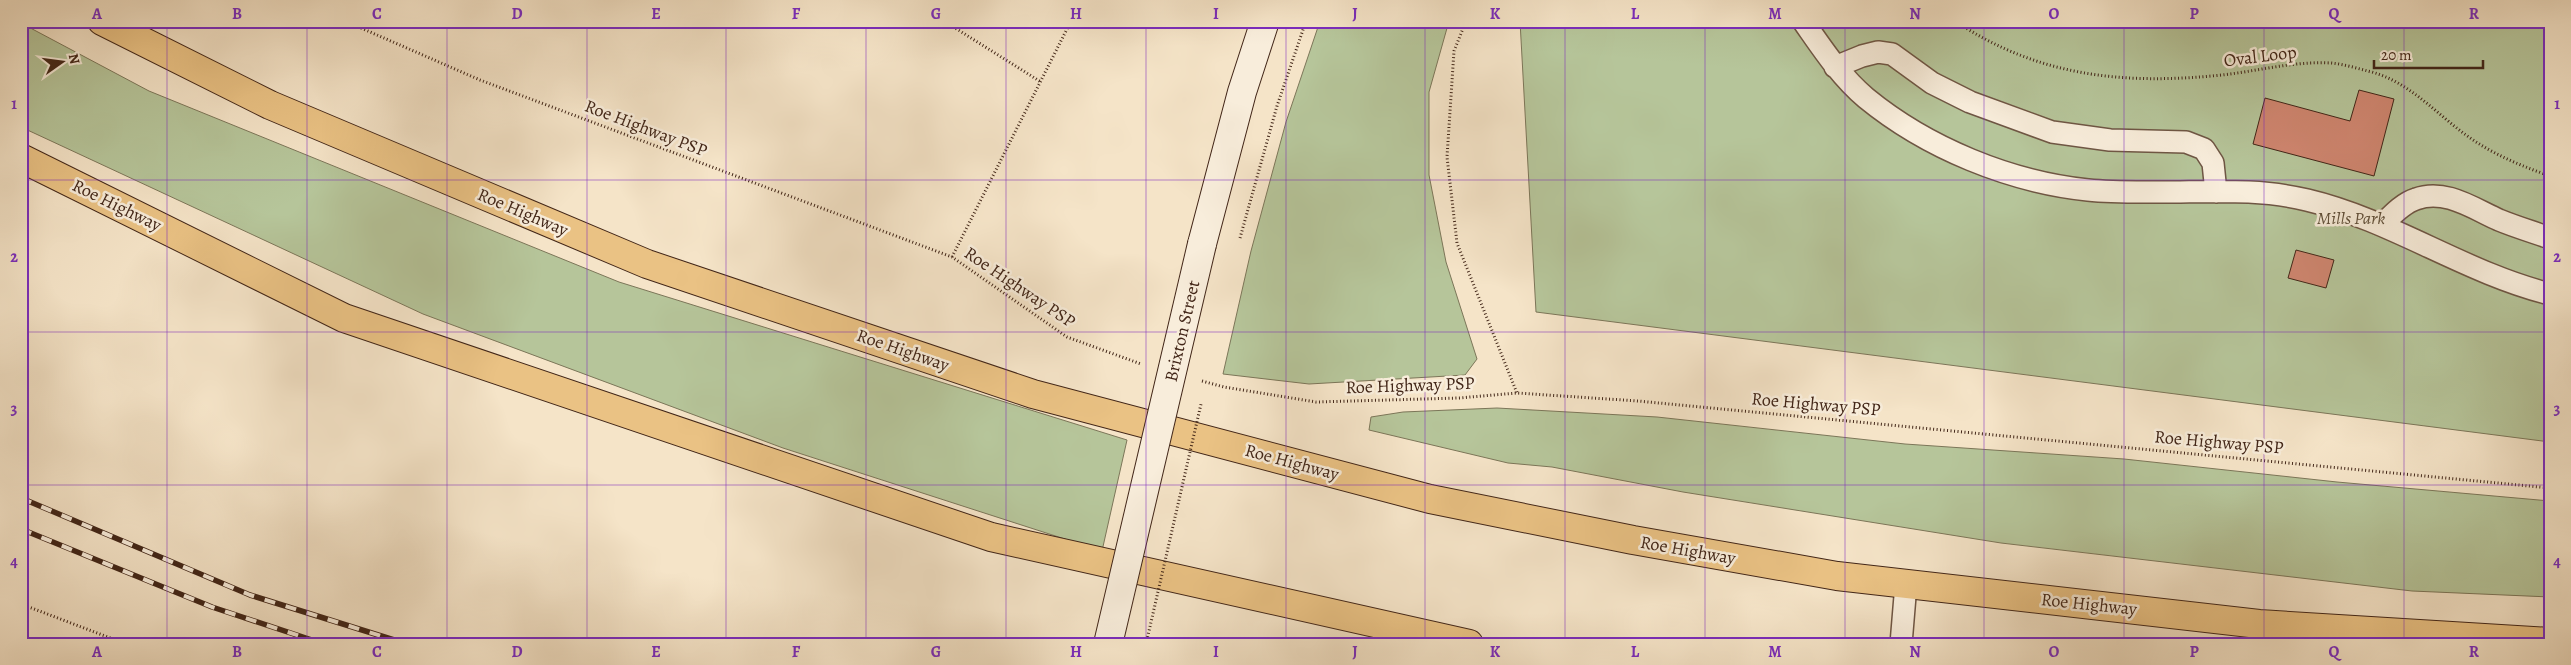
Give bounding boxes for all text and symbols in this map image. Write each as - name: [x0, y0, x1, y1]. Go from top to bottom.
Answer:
- text: A: [91, 3, 103, 25]
- text: B: [232, 3, 242, 25]
- text: C: [372, 3, 382, 25]
- text: D: [511, 3, 523, 25]
- text: E: [651, 3, 661, 25]
- text: F: [792, 3, 801, 25]
- text: G: [931, 3, 941, 25]
- text: H: [1070, 3, 1082, 25]
- text: I: [1213, 3, 1219, 25]
- text: J: [1352, 3, 1358, 25]
- text: K: [1490, 3, 1501, 25]
- text: L: [1631, 3, 1640, 25]
- text: M: [1768, 3, 1782, 25]
- text: N: [1909, 3, 1921, 25]
- text: O: [2049, 3, 2060, 25]
- text: P: [2189, 3, 2199, 25]
- text: Q: [2329, 3, 2343, 25]
- text: R: [2469, 3, 2480, 25]
- north arrow: [38, 38, 88, 88]
- scale bar: [2374, 38, 2482, 70]
- street label: Oval Loop: [2222, 40, 2298, 72]
- text: 20 m: [2381, 45, 2412, 65]
- text: N: [64, 52, 85, 66]
- text: 1: [11, 93, 17, 115]
- text: 1: [2554, 93, 2560, 115]
- street label: Roe Highway PSP: [581, 94, 711, 162]
- street label: Roe Highway: [68, 173, 166, 237]
- street label: Roe Highway: [474, 182, 573, 242]
- park label: Mills Park: [2317, 206, 2385, 230]
- street label: Roe Highway PSP: [960, 241, 1080, 333]
- text: 2: [10, 246, 18, 268]
- text: 2: [2553, 246, 2561, 268]
- street label: Brixton Street: [1159, 278, 1205, 384]
- street label: Roe Highway: [854, 323, 953, 377]
- street label: Roe Highway PSP: [1345, 371, 1475, 399]
- street label: Roe Highway PSP: [1751, 386, 1881, 422]
- text: 3: [11, 398, 18, 420]
- text: 3: [2554, 398, 2561, 420]
- street label: Roe Highway PSP: [2154, 424, 2284, 460]
- street label: Roe Highway: [1242, 438, 1343, 486]
- street label: Roe Highway: [1638, 530, 1738, 570]
- text: 4: [10, 551, 18, 573]
- text: 4: [2553, 551, 2561, 573]
- street label: Roe Highway: [2040, 587, 2139, 621]
- text: A: [91, 641, 103, 663]
- text: B: [232, 641, 242, 663]
- text: C: [372, 641, 382, 663]
- text: D: [511, 641, 523, 663]
- text: E: [651, 641, 661, 663]
- text: F: [792, 641, 801, 663]
- text: G: [931, 641, 941, 663]
- text: H: [1070, 641, 1082, 663]
- text: I: [1213, 641, 1219, 663]
- text: J: [1352, 641, 1358, 663]
- text: K: [1490, 641, 1501, 663]
- text: L: [1631, 641, 1640, 663]
- text: M: [1768, 641, 1782, 663]
- text: N: [1909, 641, 1921, 663]
- text: O: [2049, 641, 2060, 663]
- text: P: [2189, 641, 2199, 663]
- text: Q: [2329, 641, 2343, 663]
- text: R: [2469, 641, 2480, 663]

